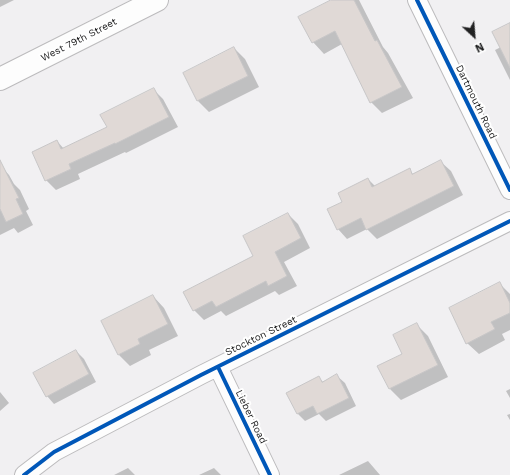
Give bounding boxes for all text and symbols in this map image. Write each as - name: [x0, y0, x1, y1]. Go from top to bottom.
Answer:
- street label: West 79th Street: [39, 16, 119, 64]
- north arrow: [454, 16, 494, 56]
- text: N: [473, 40, 486, 55]
- street label: Dartmouth Road: [453, 63, 499, 141]
- street label: Stockton Street: [223, 314, 299, 358]
- street label: Lieber Road: [233, 388, 269, 446]

